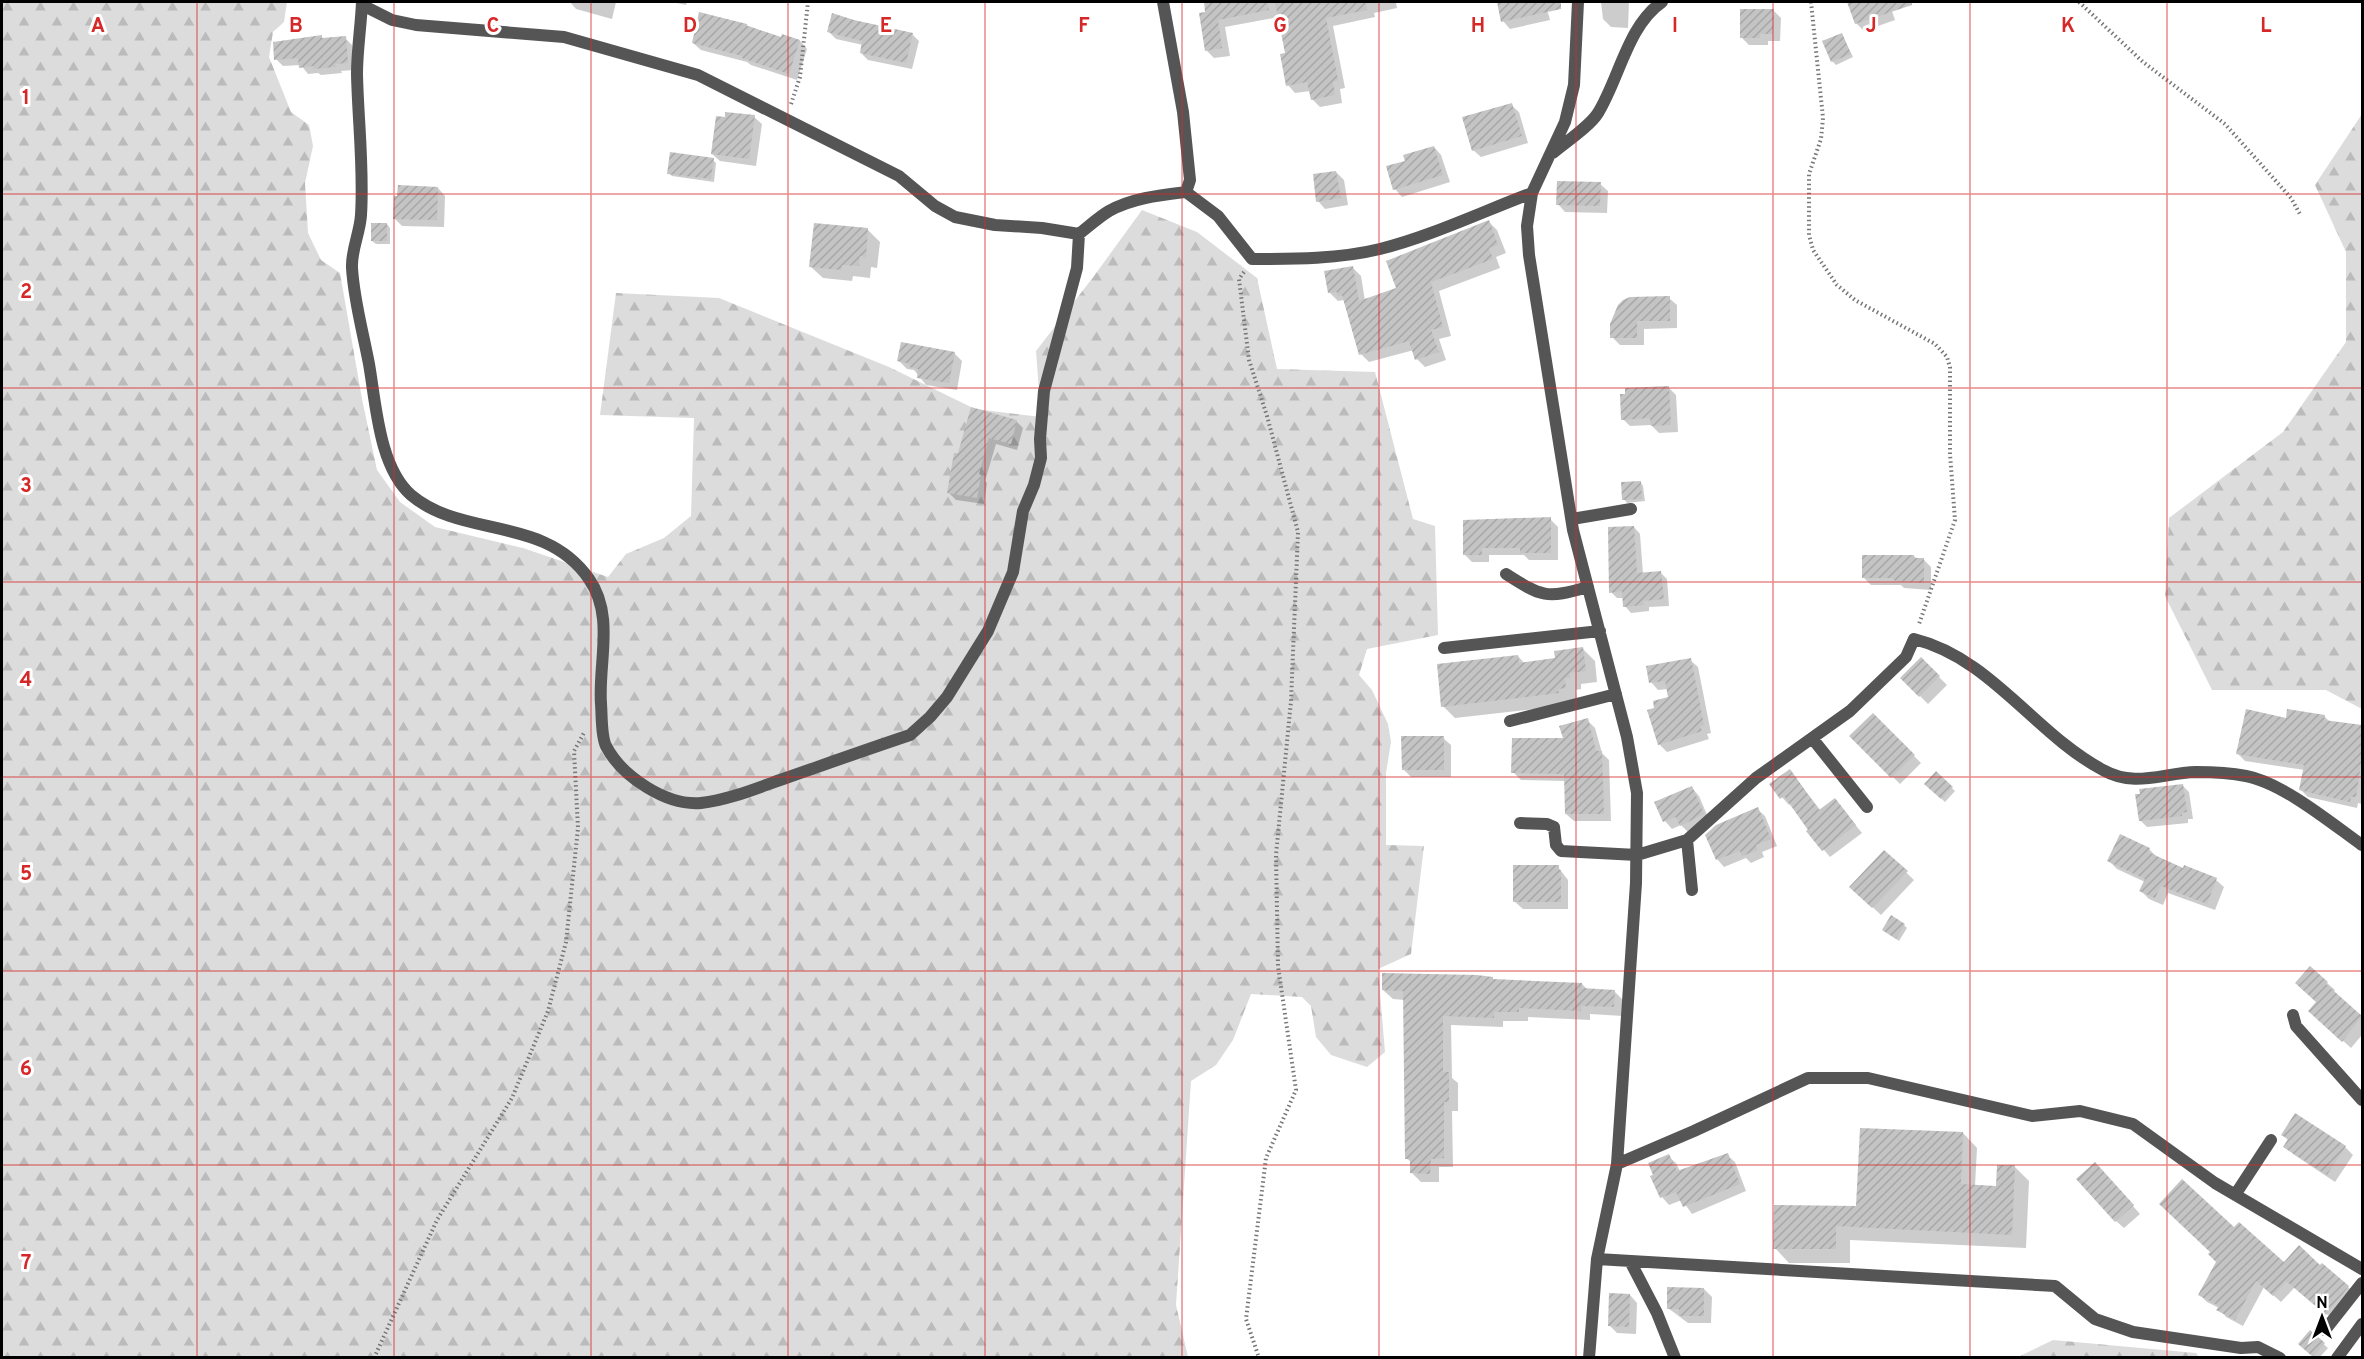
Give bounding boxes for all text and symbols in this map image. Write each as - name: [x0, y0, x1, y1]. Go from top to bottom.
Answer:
- text: A: [91, 14, 105, 40]
- text: B: [289, 14, 303, 40]
- text: C: [487, 14, 499, 40]
- text: D: [683, 14, 697, 40]
- text: E: [880, 14, 892, 40]
- text: F: [1078, 14, 1090, 40]
- text: G: [1273, 14, 1287, 40]
- text: H: [1471, 14, 1485, 40]
- text: I: [1672, 14, 1678, 40]
- text: J: [1865, 14, 1877, 40]
- text: K: [2061, 14, 2075, 40]
- text: L: [2260, 14, 2272, 40]
- text: 1: [22, 86, 30, 112]
- text: 2: [20, 280, 32, 306]
- text: 3: [20, 474, 32, 500]
- text: 4: [20, 668, 32, 694]
- text: 5: [20, 862, 32, 888]
- text: 6: [20, 1057, 32, 1083]
- text: 7: [21, 1251, 31, 1277]
- north arrow: [2292, 1287, 2352, 1347]
- text: N: [2316, 1294, 2328, 1314]

